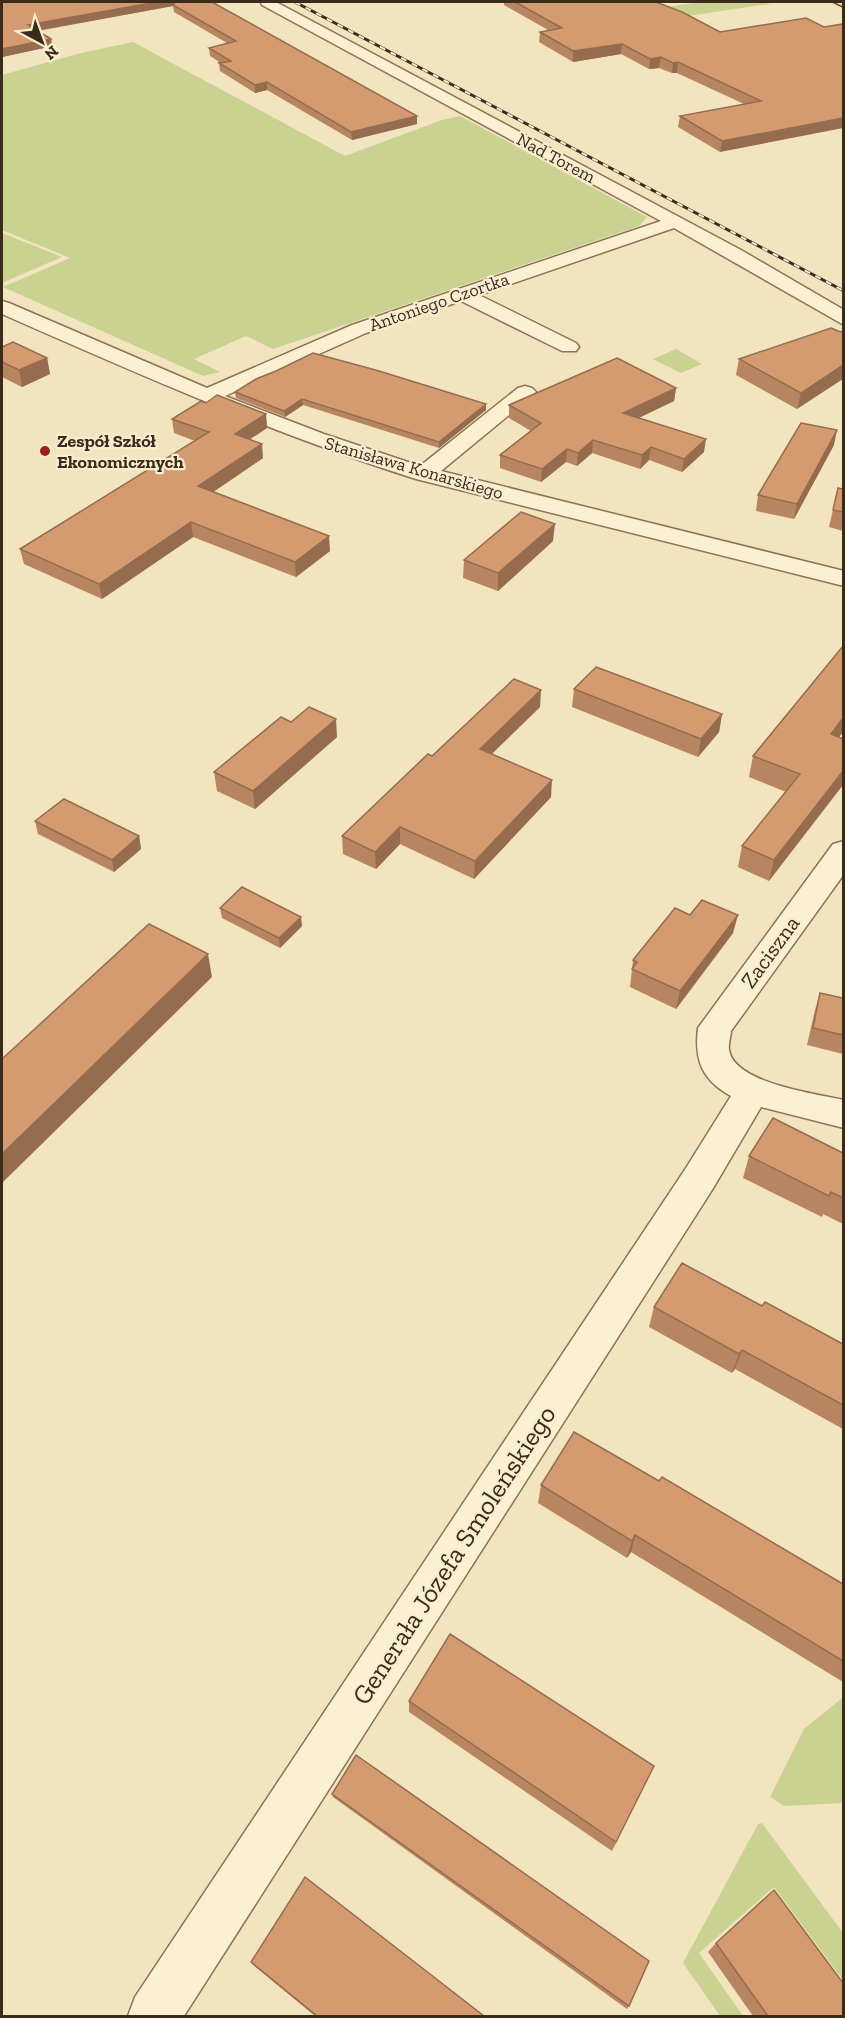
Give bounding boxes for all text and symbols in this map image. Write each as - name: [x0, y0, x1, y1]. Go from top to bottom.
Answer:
- north arrow: [12, 12, 72, 72]
- text: N: [41, 42, 62, 64]
- street label: Nad Torem: [513, 128, 600, 188]
- street label: Antoniego Czortka: [366, 268, 512, 336]
- place label: Zespół Szkół Ekonomicznych: [57, 430, 184, 473]
- street label: Stanisława Konarskiego: [322, 432, 506, 504]
- marker: Zespół Szkół Ekonomicznych: [38, 444, 52, 458]
- street label: Zaciszna: [735, 910, 805, 993]
- street label: Generała Józefa Smoleńskiego: [345, 1399, 563, 1711]

